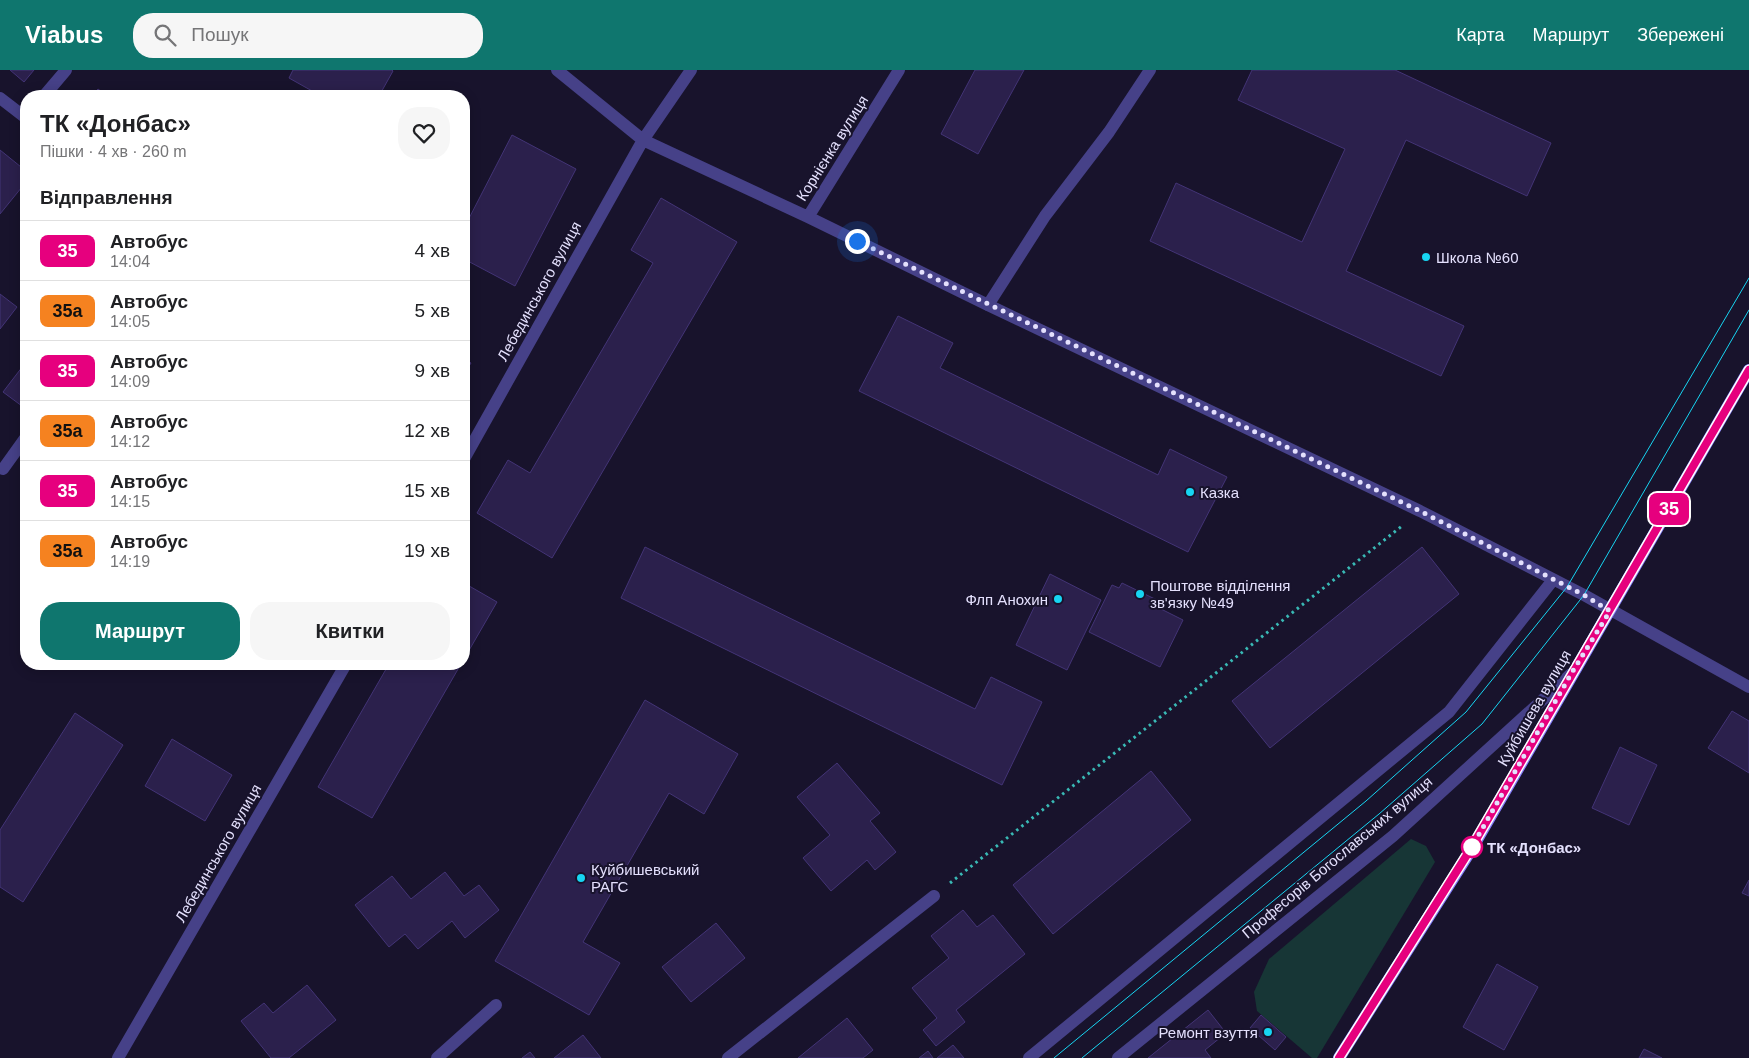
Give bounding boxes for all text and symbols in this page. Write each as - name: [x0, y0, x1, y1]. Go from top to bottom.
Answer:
- search box: [133, 13, 483, 58]
- text: Viabus: [25, 21, 103, 48]
- icon: search: [151, 21, 179, 49]
- text: Пошук: [191, 24, 249, 45]
- text: Карта: [1456, 25, 1504, 45]
- text: Маршрут: [1532, 25, 1609, 45]
- text: Збережені: [1637, 25, 1724, 45]
- street label: Корнієнка вулиця: [793, 92, 871, 204]
- button: heart: [398, 107, 450, 159]
- text: ТК «Донбас»: [40, 110, 191, 137]
- text: Пішки · 4 хв · 260 m: [40, 143, 187, 160]
- text: Відправлення: [40, 187, 173, 208]
- street label: Лебединського вулиця: [494, 218, 584, 364]
- your location: [845, 229, 870, 254]
- text: Автобус: [110, 231, 188, 252]
- text: 4 хв: [415, 240, 450, 261]
- text: 35: [57, 241, 78, 261]
- place label: Школа №60: [1436, 249, 1519, 266]
- marker: Школа №60: [1420, 251, 1432, 263]
- text: 14:04: [110, 253, 150, 270]
- text: Автобус: [110, 291, 188, 312]
- text: 5 хв: [415, 300, 450, 321]
- text: 35а: [52, 301, 83, 321]
- text: 14:05: [110, 313, 150, 330]
- text: Автобус: [110, 351, 188, 372]
- text: 9 хв: [415, 360, 450, 381]
- text: 35: [57, 361, 78, 381]
- text: 14:09: [110, 373, 150, 390]
- text: Автобус: [110, 411, 188, 432]
- text: 12 хв: [404, 420, 450, 441]
- text: 35а: [52, 421, 83, 441]
- text: 14:12: [110, 433, 150, 450]
- text: Автобус: [110, 471, 188, 492]
- text: 15 хв: [404, 480, 450, 501]
- text: 35: [57, 481, 78, 501]
- place label: Казка: [1200, 484, 1240, 501]
- marker: Казка: [1184, 486, 1196, 498]
- text: 14:15: [110, 493, 150, 510]
- line badge: 35: [1646, 493, 1692, 525]
- text: 35: [1659, 499, 1679, 519]
- text: Автобус: [110, 531, 188, 552]
- text: 19 хв: [404, 540, 450, 561]
- text: 35а: [52, 541, 83, 561]
- text: 14:19: [110, 553, 150, 570]
- place label: Поштове відділення зв'язку №49: [1150, 577, 1290, 611]
- marker: Поштове відділення зв'язку №49: [1134, 588, 1146, 600]
- place label: Флп Анохин: [965, 591, 1048, 608]
- marker: Флп Анохин: [1052, 593, 1064, 605]
- button: Маршрут: [40, 602, 240, 660]
- button: Квитки: [250, 602, 450, 660]
- street label: Куйбишева вулиця: [1494, 647, 1574, 769]
- street label: Професорів Богославських вулиця: [1239, 773, 1435, 941]
- street label: Лебединського вулиця: [171, 781, 265, 925]
- marker: ТК «Донбас»: [1461, 836, 1483, 858]
- place label: ТК «Донбас»: [1487, 839, 1581, 856]
- place label: Куйбишевський РАГС: [591, 861, 699, 895]
- marker: Куйбишевський РАГС: [575, 872, 587, 884]
- place label: Ремонт взуття: [1158, 1024, 1258, 1041]
- marker: Ремонт взуття: [1262, 1026, 1274, 1038]

